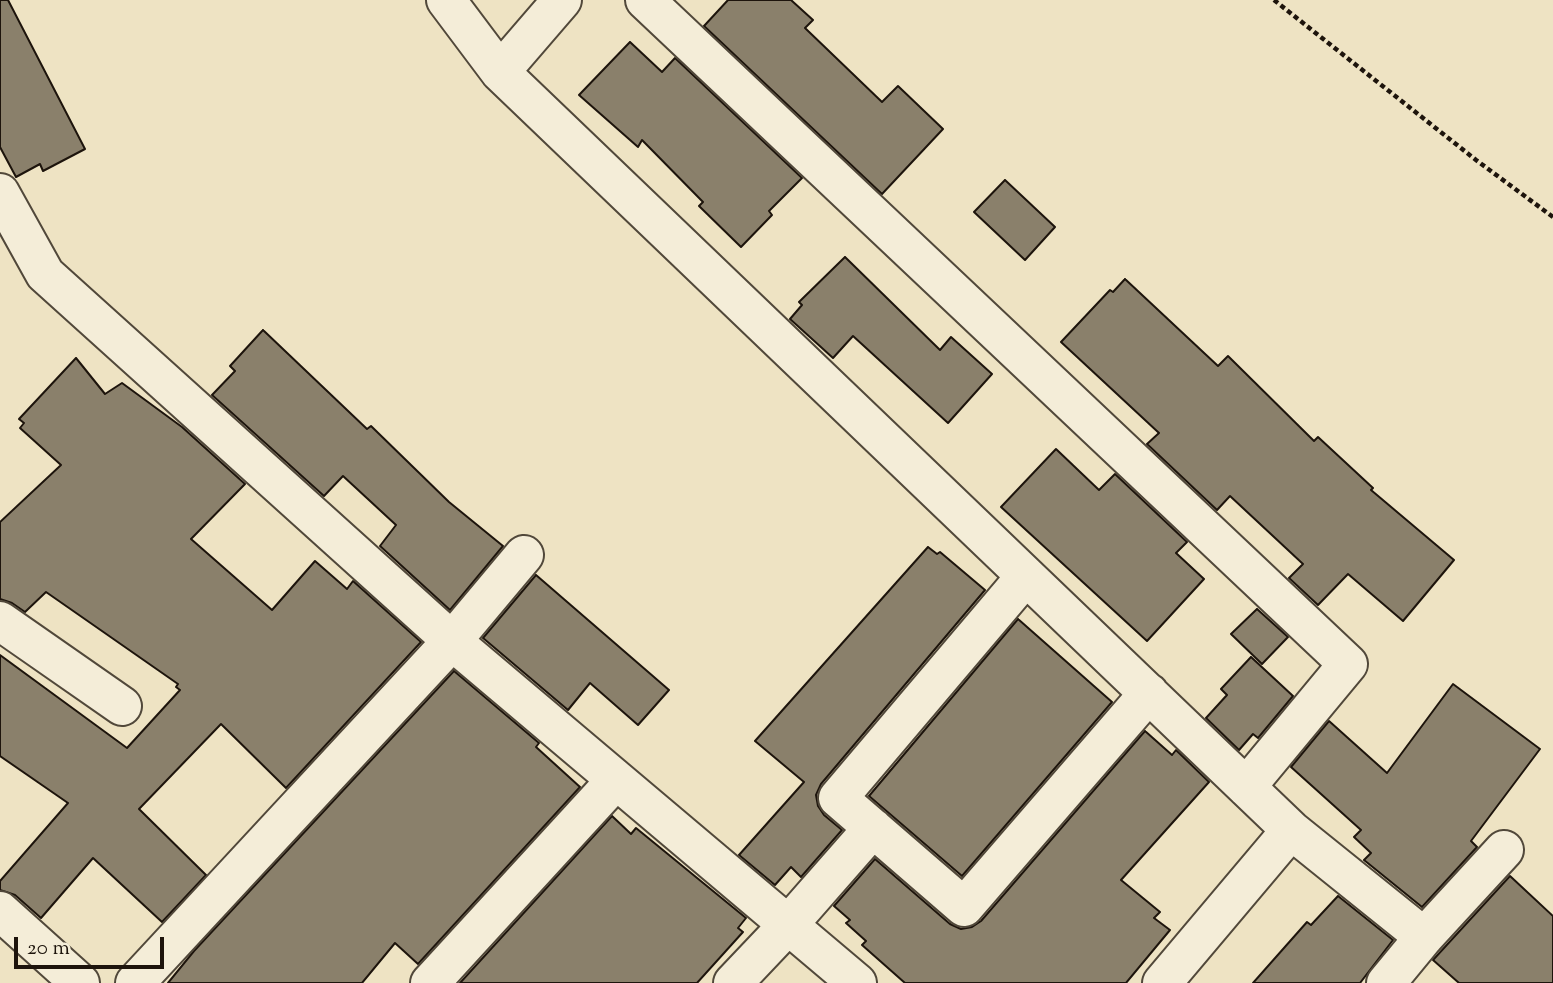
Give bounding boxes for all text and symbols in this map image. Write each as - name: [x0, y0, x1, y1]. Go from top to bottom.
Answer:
- scale bar: [18, 923, 168, 967]
- text: 20 m: [27, 934, 70, 964]

